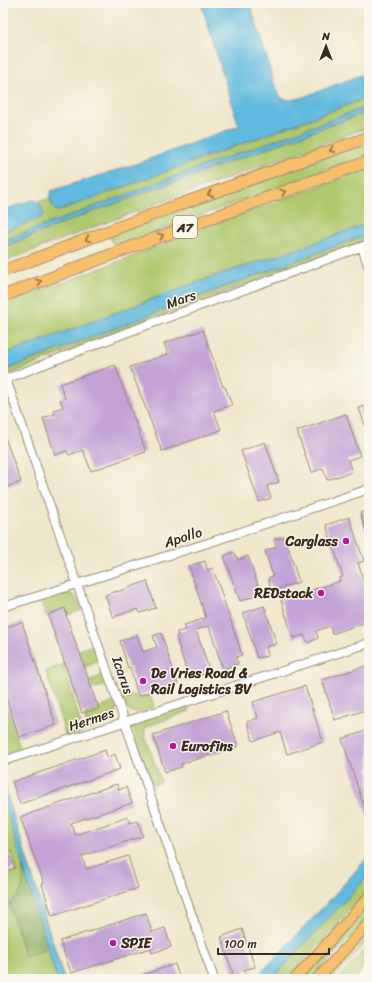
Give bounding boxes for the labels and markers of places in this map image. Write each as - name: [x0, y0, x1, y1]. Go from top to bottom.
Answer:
- place label: Carglass: [285, 529, 339, 554]
- marker: Carglass: [341, 536, 351, 546]
- place label: REDstack: [253, 581, 314, 606]
- marker: REDstack: [316, 588, 326, 598]
- place label: De Vries Road & Rail Logistics BV: [150, 661, 252, 702]
- marker: De Vries Road & Rail Logistics BV: [138, 676, 148, 686]
- place label: Eurofins: [181, 734, 233, 759]
- marker: Eurofins: [168, 741, 178, 751]
- place label: SPIE: [120, 931, 153, 956]
- marker: SPIE: [108, 938, 118, 948]

